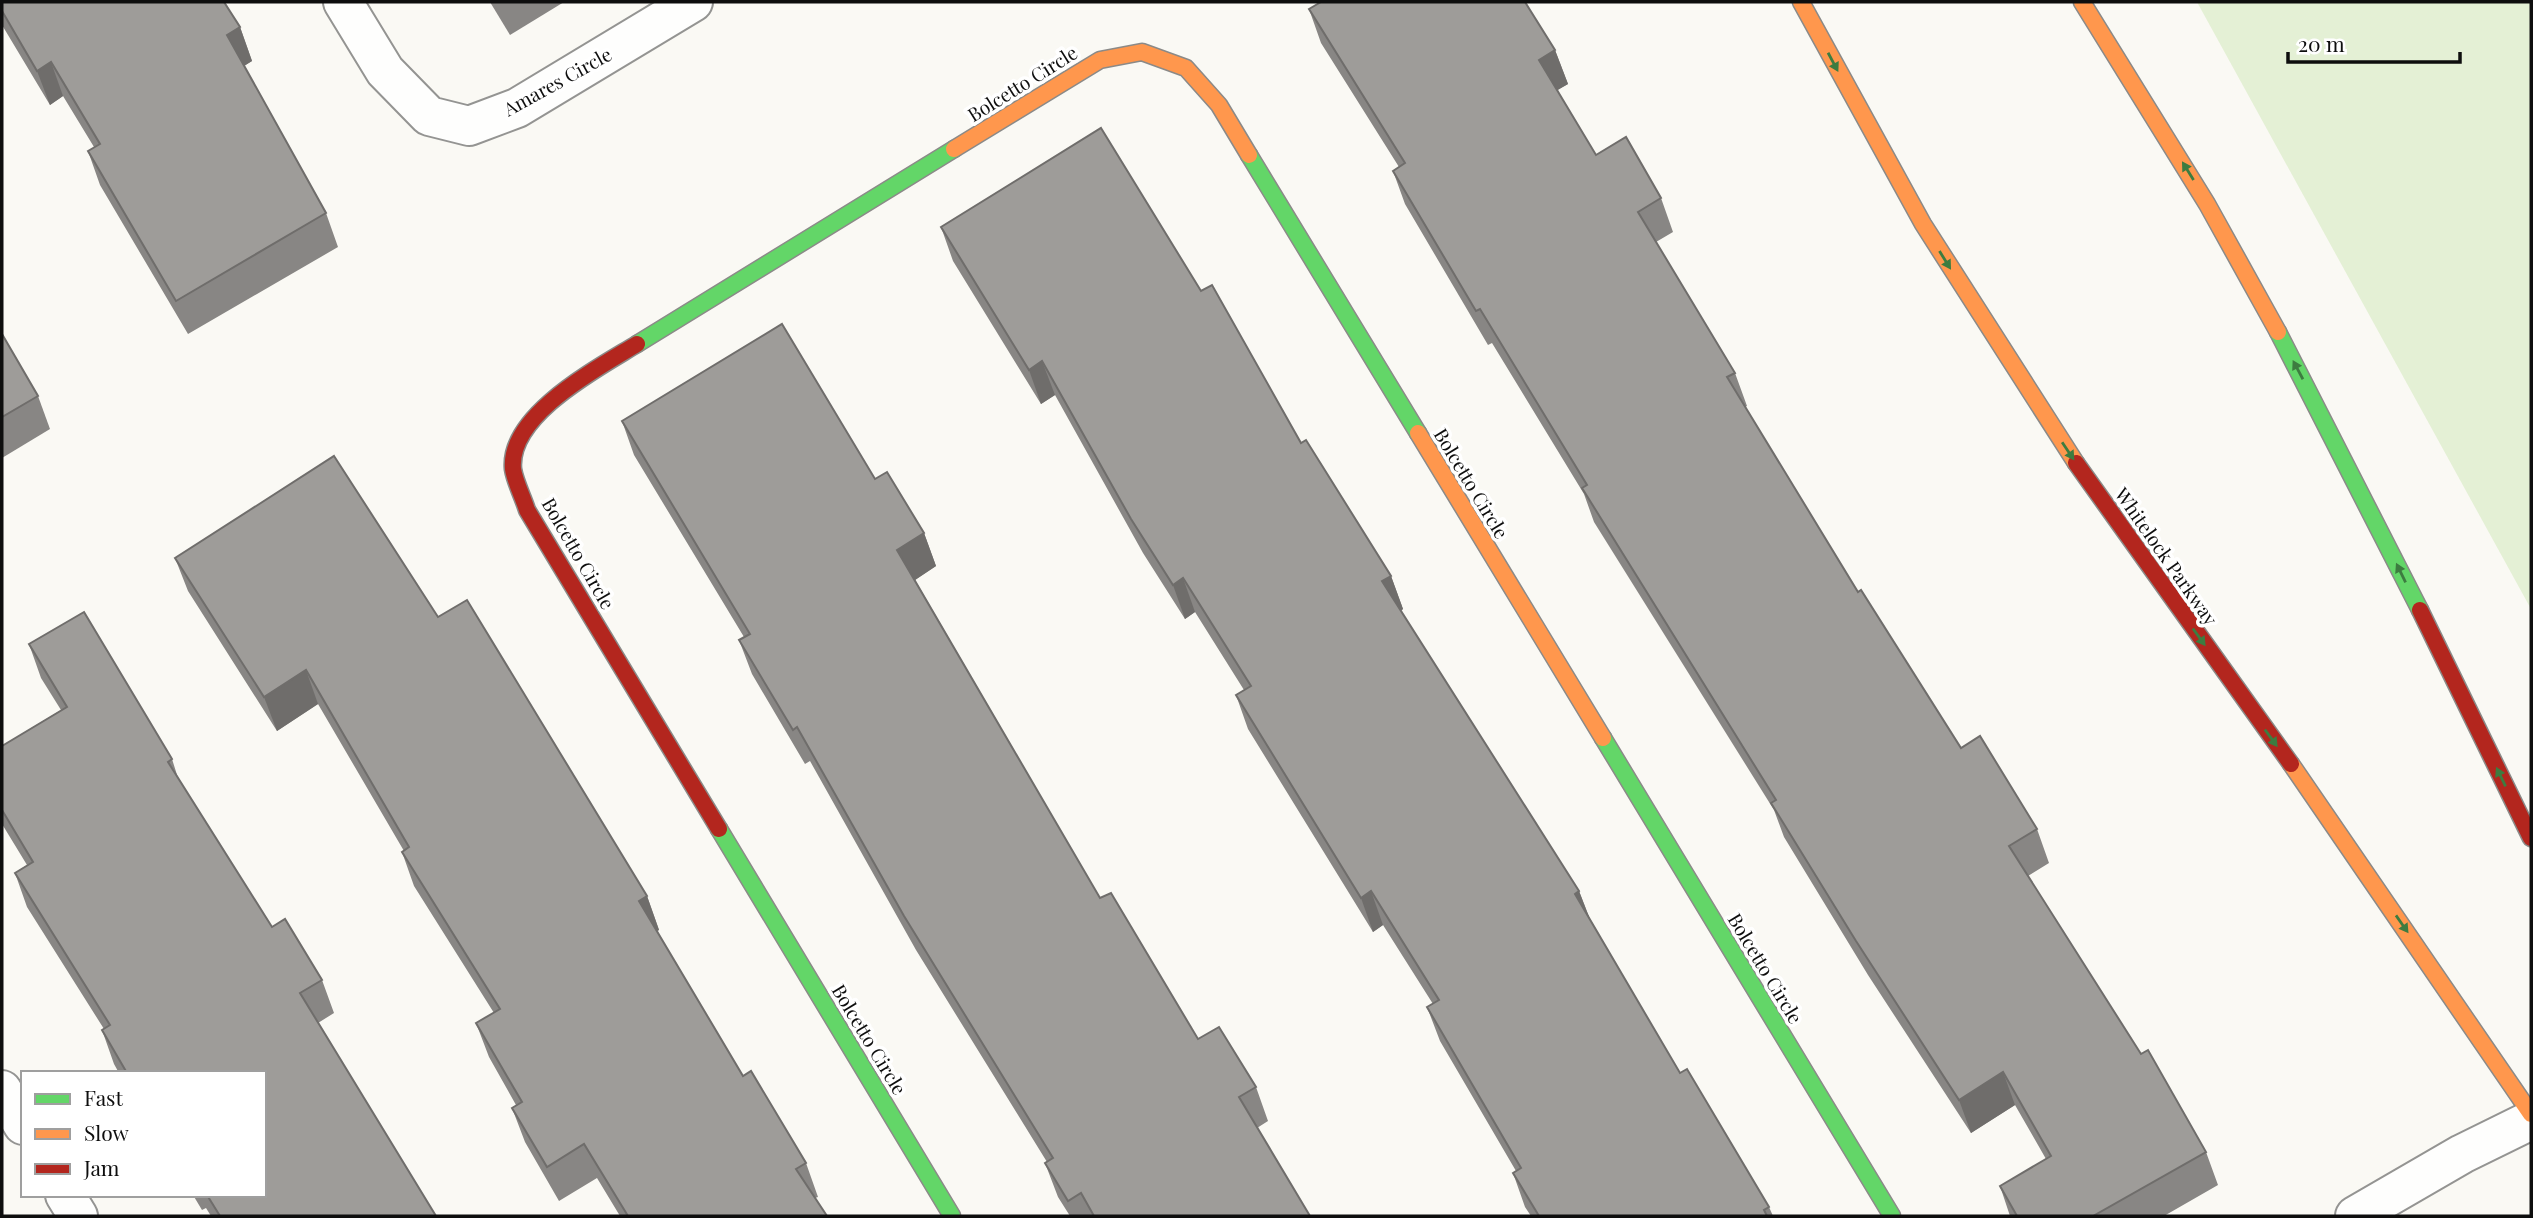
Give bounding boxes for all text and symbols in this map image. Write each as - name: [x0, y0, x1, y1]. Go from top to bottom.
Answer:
- scale bar: [2288, 21, 2460, 65]
- text: 20 m: [2298, 29, 2345, 57]
- street label: Bolcetto Circle: [962, 39, 1082, 127]
- street label: Amares Circle: [497, 41, 616, 122]
- one-way arrow: [1827, 52, 1838, 72]
- one-way arrow: [2181, 161, 2194, 180]
- one-way arrow: [1939, 250, 1952, 269]
- one-way arrow: [2292, 360, 2304, 380]
- street label: Bolcetto Circle: [1429, 423, 1515, 543]
- one-way arrow: [2061, 442, 2075, 460]
- street label: Whitelock Parkway: [2109, 481, 2224, 630]
- street label: Bolcetto Circle: [537, 492, 621, 614]
- one-way arrow: [2395, 563, 2406, 583]
- one-way arrow: [2191, 628, 2205, 646]
- one-way arrow: [2264, 729, 2278, 747]
- one-way arrow: [2496, 767, 2507, 787]
- street label: Bolcetto Circle: [1723, 908, 1809, 1028]
- one-way arrow: [2395, 915, 2409, 933]
- street label: Bolcetto Circle: [827, 979, 913, 1099]
- legend: [21, 1071, 266, 1197]
- text: Fast: [84, 1083, 123, 1111]
- text: Slow: [84, 1118, 129, 1146]
- text: Jam: [83, 1153, 120, 1181]

